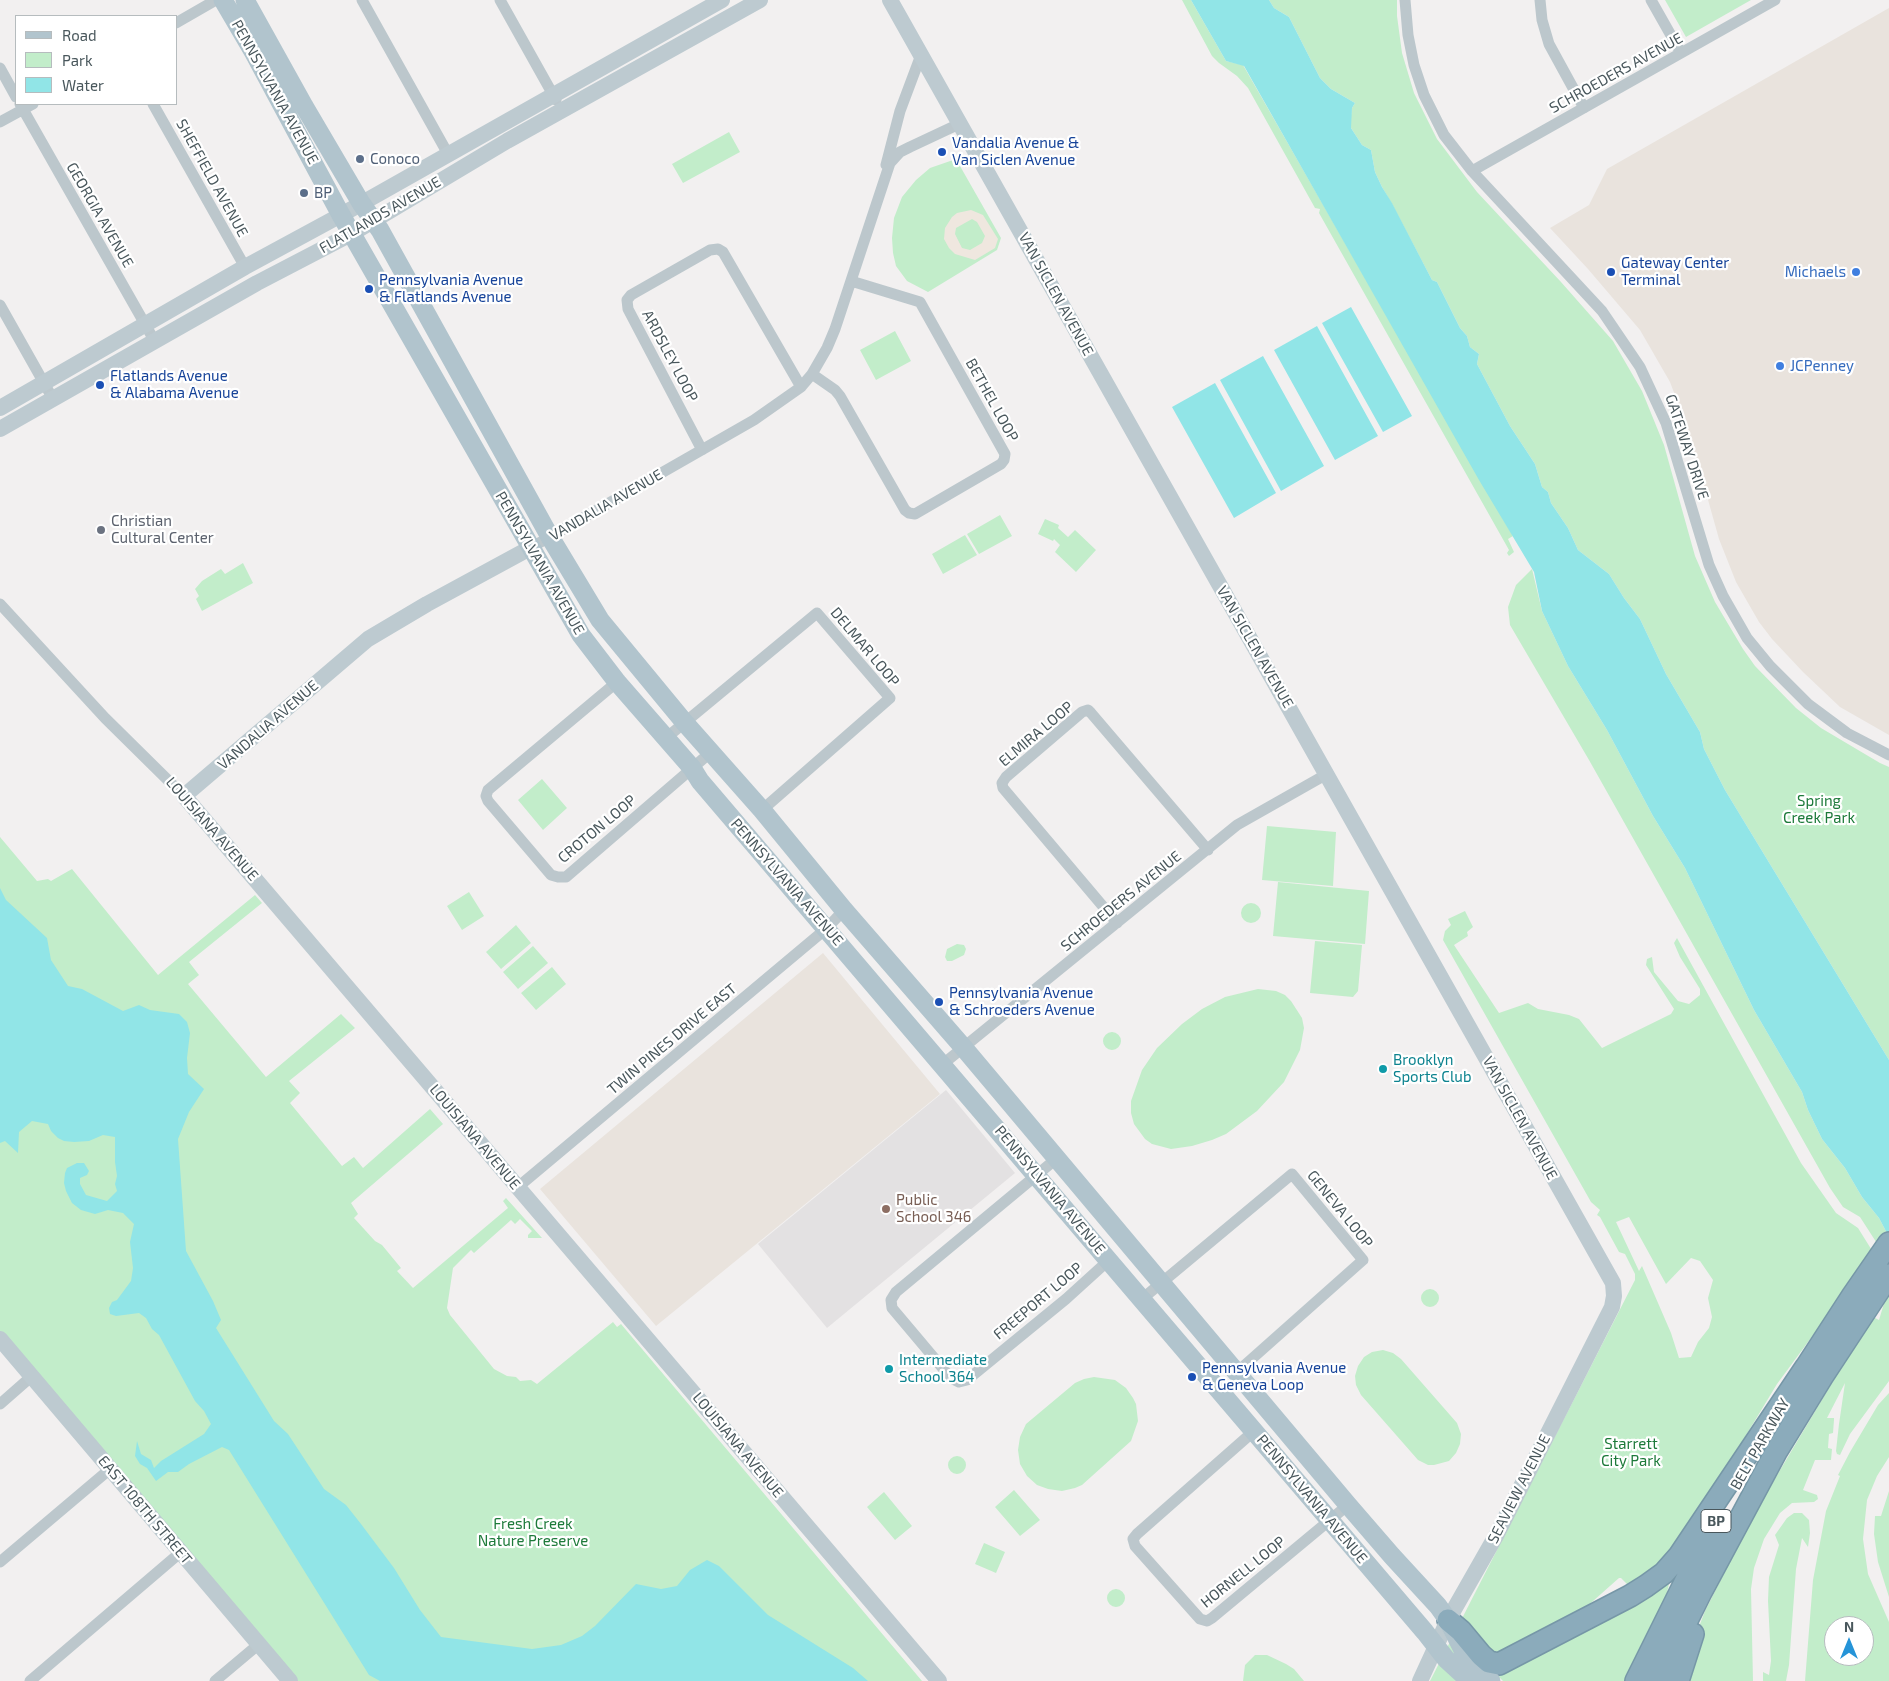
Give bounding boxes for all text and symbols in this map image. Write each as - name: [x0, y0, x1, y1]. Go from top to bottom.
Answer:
- legend: [15, 15, 178, 105]
- street label: PENNSYLVANIA AVENUE: [228, 17, 322, 167]
- text: Road: [62, 26, 97, 44]
- street label: SCHROEDERS AVENUE: [1546, 29, 1686, 117]
- text: Park: [62, 51, 93, 69]
- text: Water: [62, 76, 104, 94]
- street label: SHEFFIELD AVENUE: [172, 116, 252, 240]
- place label: Vandalia Avenue & Van Siclen Avenue: [952, 134, 1079, 169]
- marker: Vandalia Avenue & Van Siclen Avenue: [936, 146, 948, 158]
- place label: Conoco: [370, 150, 420, 168]
- marker: Conoco: [354, 153, 366, 165]
- street label: GEORGIA AVENUE: [63, 159, 137, 271]
- street label: FLATLANDS AVENUE: [316, 173, 444, 257]
- place label: BP: [314, 184, 332, 202]
- marker: BP: [298, 187, 310, 199]
- street label: VAN SICLEN AVENUE: [1015, 229, 1097, 359]
- place label: Gateway Center Terminal: [1621, 254, 1729, 289]
- place label: Michaels: [1785, 263, 1846, 281]
- marker: Gateway Center Terminal: [1605, 266, 1617, 278]
- marker: Michaels: [1850, 266, 1862, 278]
- place label: Pennsylvania Avenue & Flatlands Avenue: [379, 271, 523, 306]
- marker: Pennsylvania Avenue & Flatlands Avenue: [363, 283, 375, 295]
- street label: ARDSLEY LOOP: [638, 307, 702, 405]
- street label: BETHEL LOOP: [962, 355, 1022, 445]
- place label: JCPenney: [1790, 357, 1854, 375]
- marker: JCPenney: [1774, 360, 1786, 372]
- place label: Flatlands Avenue & Alabama Avenue: [110, 367, 239, 402]
- marker: Flatlands Avenue & Alabama Avenue: [94, 379, 106, 391]
- street label: GATEWAY DRIVE: [1661, 392, 1713, 502]
- street label: VANDALIA AVENUE: [546, 465, 666, 545]
- street label: PENNSYLVANIA AVENUE: [492, 488, 588, 638]
- place label: Christian Cultural Center: [111, 512, 214, 547]
- marker: Christian Cultural Center: [95, 524, 107, 536]
- street label: VAN SICLEN AVENUE: [1213, 583, 1297, 711]
- street label: DELMAR LOOP: [827, 604, 903, 690]
- street label: VANDALIA AVENUE: [214, 676, 322, 774]
- street label: ELMIRA LOOP: [995, 698, 1077, 770]
- street label: LOUISIANA AVENUE: [162, 773, 262, 885]
- street label: CROTON LOOP: [554, 791, 640, 867]
- park label: Spring Creek Park: [1783, 792, 1855, 827]
- street label: PENNSYLVANIA AVENUE: [727, 815, 847, 949]
- street label: SCHROEDERS AVENUE: [1057, 847, 1185, 955]
- street label: TWIN PINES DRIVE EAST: [604, 980, 740, 1098]
- place label: Pennsylvania Avenue & Schroeders Avenue: [949, 984, 1095, 1019]
- marker: Pennsylvania Avenue & Schroeders Avenue: [933, 996, 945, 1008]
- place label: Brooklyn Sports Club: [1393, 1051, 1471, 1086]
- street label: VAN SICLEN AVENUE: [1479, 1053, 1561, 1183]
- marker: Brooklyn Sports Club: [1377, 1063, 1389, 1075]
- street label: LOUISIANA AVENUE: [426, 1081, 524, 1193]
- street label: PENNSYLVANIA AVENUE: [991, 1122, 1109, 1258]
- street label: GENEVA LOOP: [1303, 1167, 1377, 1251]
- place label: Public School 346: [896, 1191, 971, 1226]
- marker: Public School 346: [880, 1203, 892, 1215]
- street label: FREEPORT LOOP: [990, 1259, 1086, 1343]
- place label: Intermediate School 364: [899, 1351, 987, 1386]
- place label: Pennsylvania Avenue & Geneva Loop: [1202, 1359, 1346, 1394]
- marker: Intermediate School 364: [883, 1363, 895, 1375]
- marker: Pennsylvania Avenue & Geneva Loop: [1186, 1371, 1198, 1383]
- street label: LOUISIANA AVENUE: [689, 1389, 787, 1501]
- street label: BELT PARKWAY: [1727, 1395, 1793, 1493]
- street label: PENNSYLVANIA AVENUE: [1253, 1431, 1371, 1567]
- street label: SEAVIEW AVENUE: [1484, 1431, 1554, 1547]
- park label: Starrett City Park: [1601, 1435, 1661, 1470]
- street label: EAST 108TH STREET: [94, 1452, 196, 1568]
- road number: BP: [1701, 1510, 1731, 1532]
- park label: Fresh Creek Nature Preserve: [478, 1515, 588, 1550]
- street label: HORNELL LOOP: [1197, 1532, 1289, 1612]
- north arrow: [1824, 1616, 1874, 1666]
- text: N: [1844, 1618, 1854, 1635]

